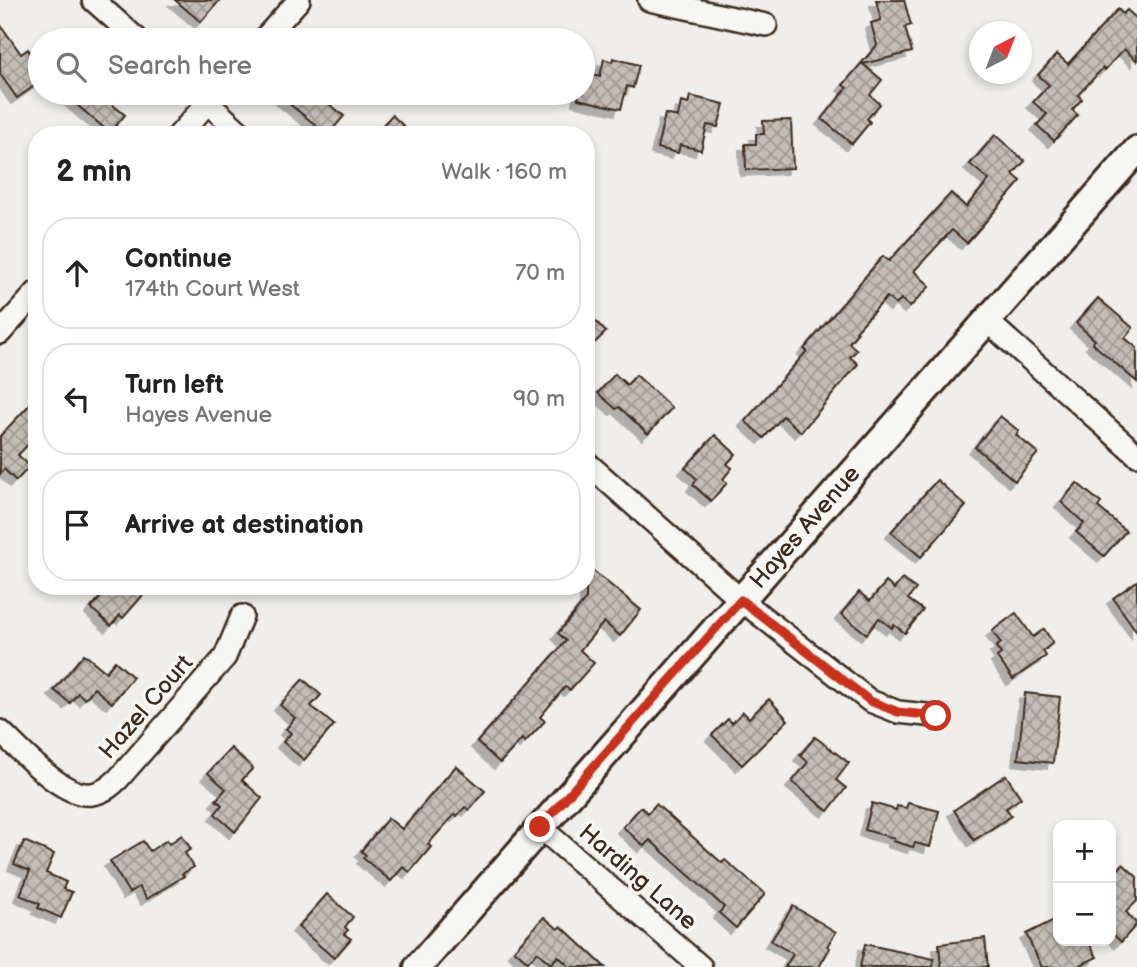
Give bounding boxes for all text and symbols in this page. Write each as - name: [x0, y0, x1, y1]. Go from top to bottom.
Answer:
- north arrow: [969, 21, 1032, 84]
- search box: [28, 28, 595, 105]
- icon: search: [52, 48, 90, 86]
- text: Search here: [108, 51, 252, 82]
- text: 2 min: [56, 154, 132, 190]
- text: Walk · 160 m: [441, 158, 567, 186]
- text: Continue: [125, 244, 232, 275]
- icon: ahead: [58, 254, 96, 292]
- text: 70 m: [515, 259, 565, 287]
- text: 174th Court West: [125, 275, 300, 303]
- text: Turn left: [125, 370, 224, 401]
- icon: left: [58, 380, 96, 418]
- text: 90 m: [513, 385, 565, 413]
- text: Hayes Avenue: [125, 401, 272, 429]
- street label: Hayes Avenue: [744, 460, 866, 594]
- icon: arrive: [58, 506, 96, 544]
- text: Arrive at destination: [125, 510, 364, 541]
- street label: Hazel Court: [93, 649, 199, 765]
- route start: [920, 700, 951, 731]
- route end: [524, 811, 555, 842]
- street label: Harding Lane: [573, 818, 703, 936]
- map controls: [1053, 820, 1116, 946]
- button: +: [1053, 820, 1116, 883]
- button: −: [1053, 883, 1116, 946]

